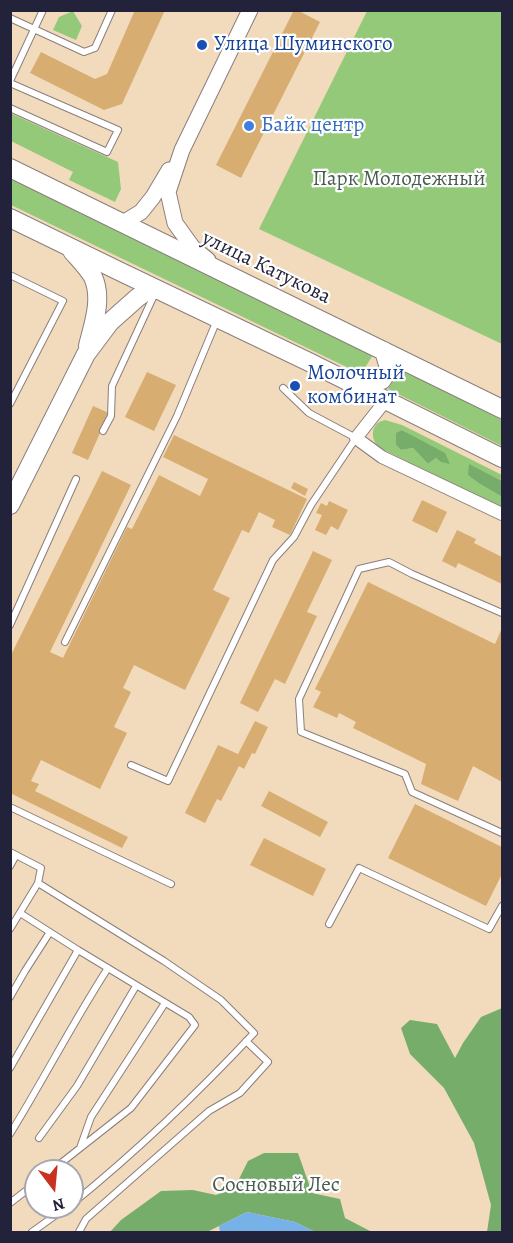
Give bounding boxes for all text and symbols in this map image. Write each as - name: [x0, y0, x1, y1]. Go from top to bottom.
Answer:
- place label: Улица Шуминского: [214, 32, 393, 58]
- marker: Улица Шуминского: [195, 38, 209, 52]
- place label: Байк центр: [261, 113, 364, 139]
- marker: Байк центр: [242, 119, 256, 133]
- park label: Парк Молодежный: [312, 167, 486, 193]
- street label: улица Катукова: [197, 226, 335, 310]
- place label: Молочный комбинат: [307, 361, 405, 411]
- marker: Молочный комбинат: [288, 379, 302, 393]
- north arrow: [24, 1159, 84, 1219]
- park label: Сосновый Лес: [212, 1173, 340, 1199]
- text: N: [50, 1192, 67, 1217]

